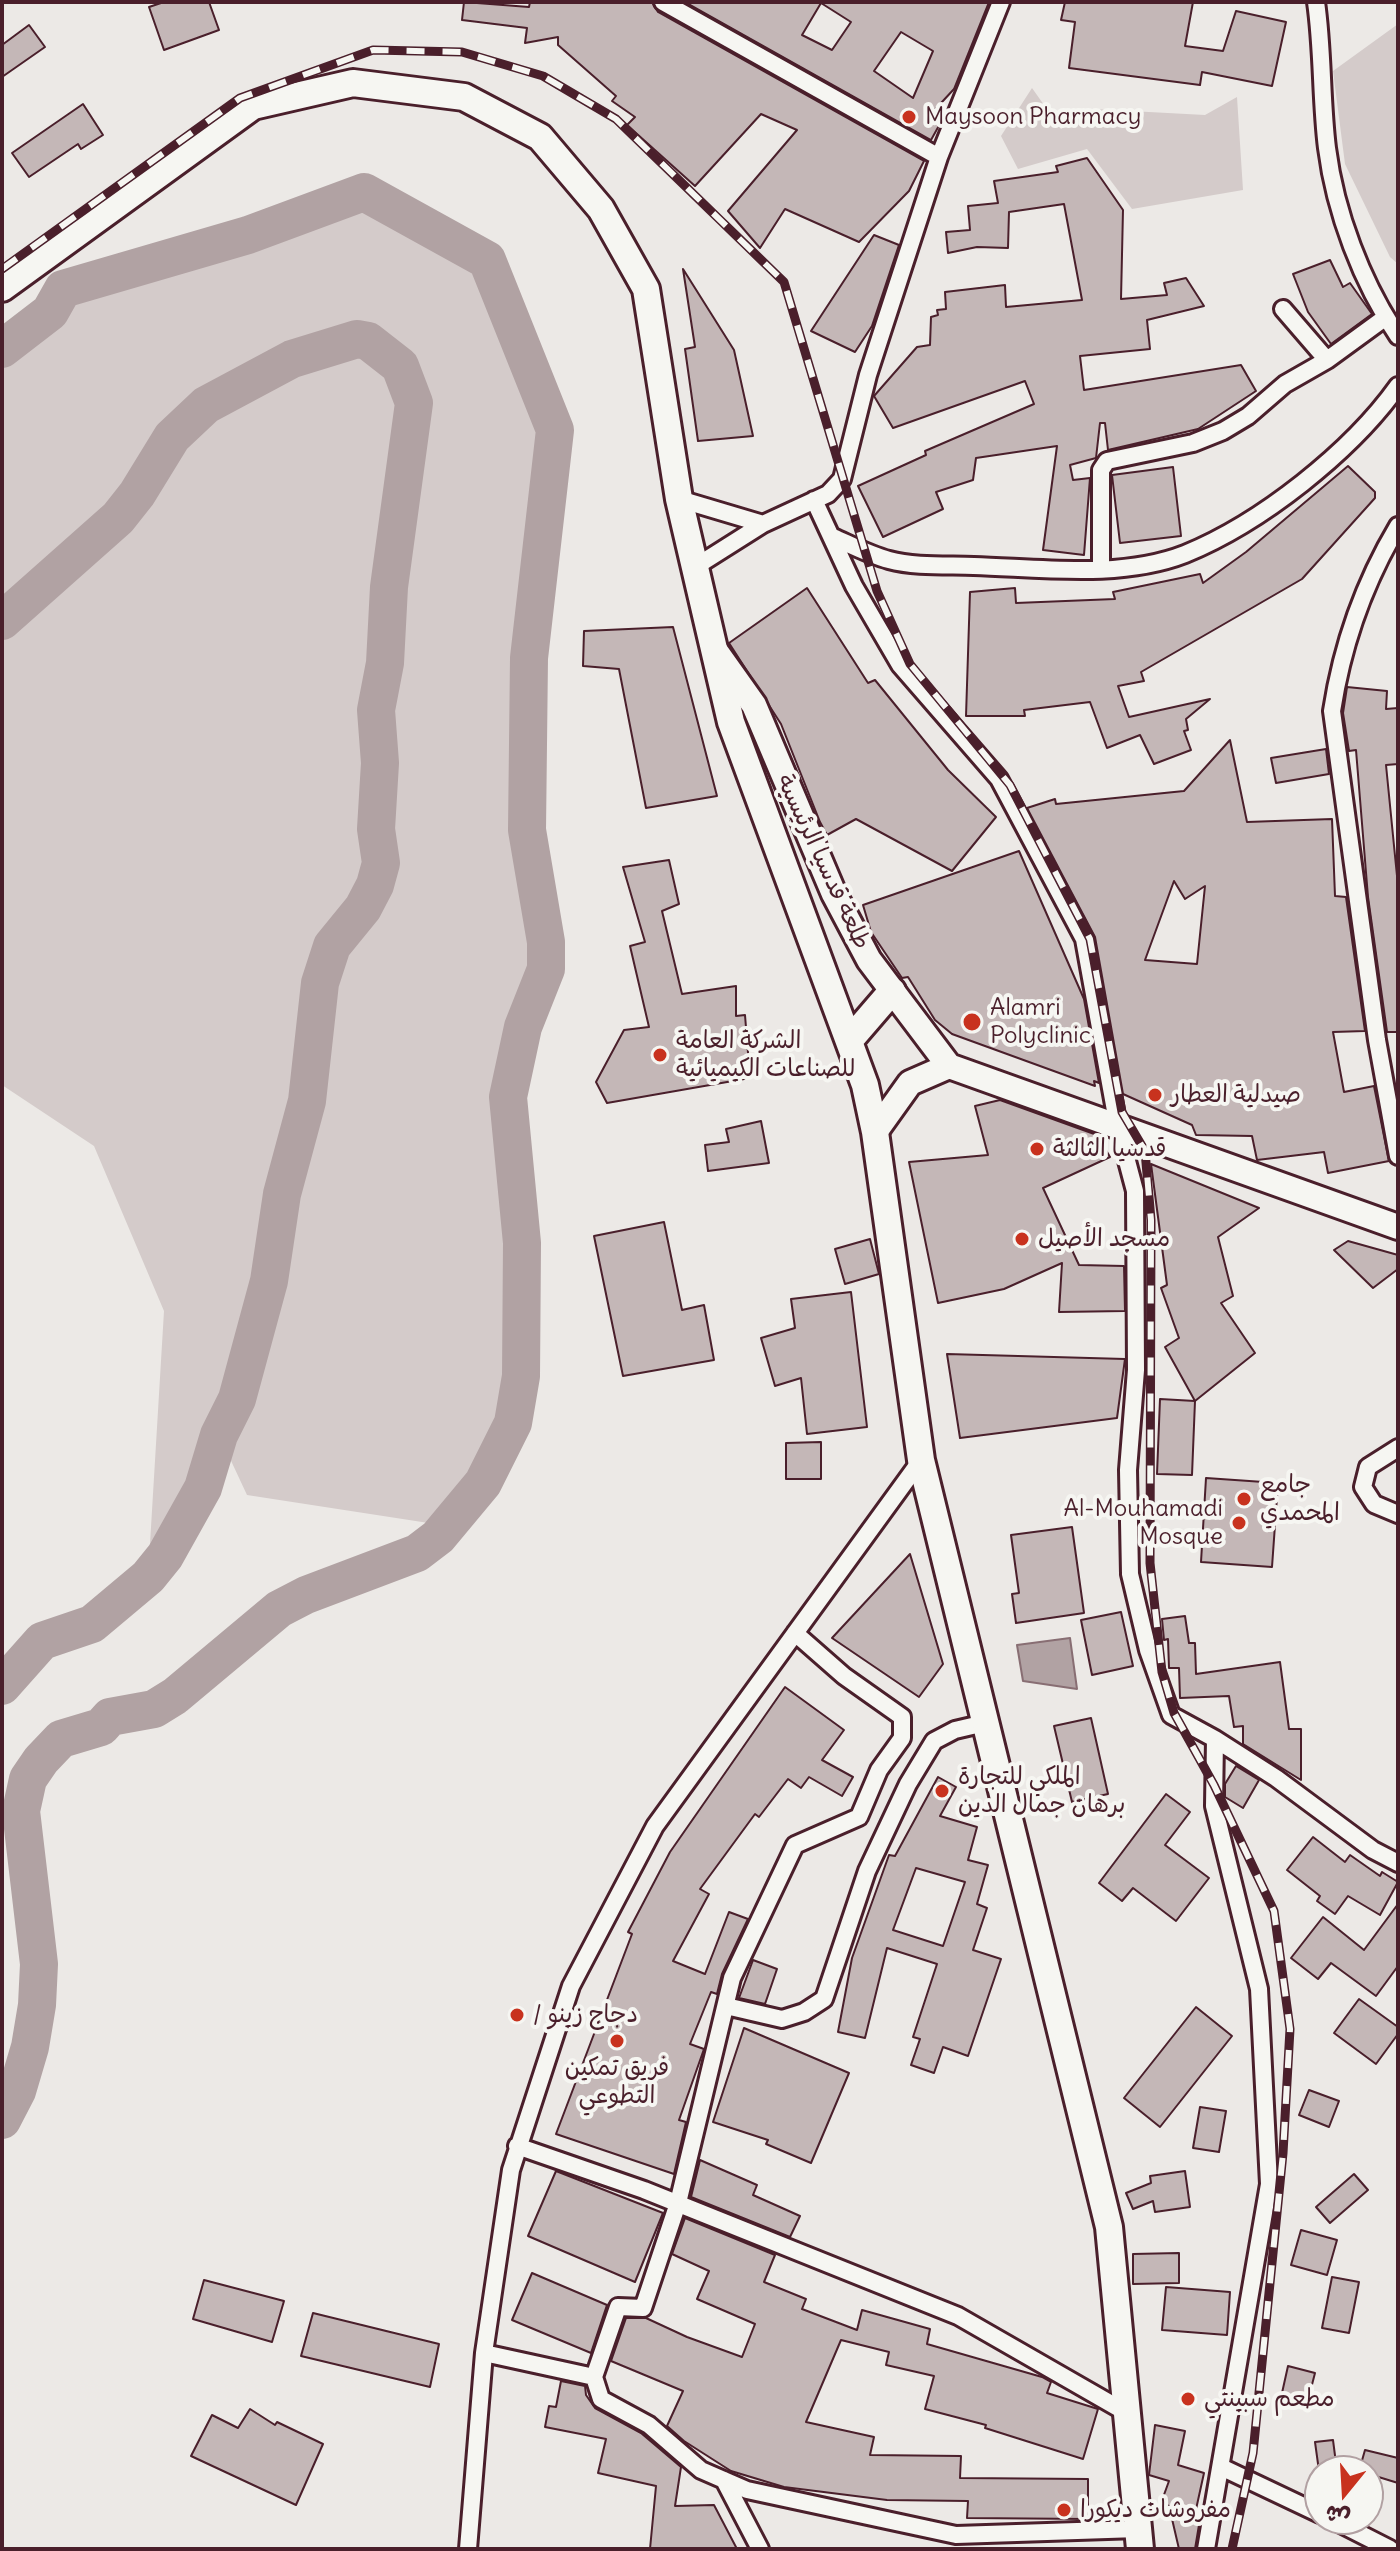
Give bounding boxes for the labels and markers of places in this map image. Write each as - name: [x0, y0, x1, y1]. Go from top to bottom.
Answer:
- place label: Maysoon Pharmacy: [925, 103, 1141, 131]
- marker: Maysoon Pharmacy: [900, 108, 918, 126]
- place label: Alamri Polyclinic: [990, 994, 1091, 1050]
- marker: Alamri Polyclinic: [961, 1011, 983, 1033]
- place label: الشركة العامة للصناعات الكيميائية: [676, 1027, 856, 1083]
- marker: الشركة العامة للصناعات الكيميائية: [651, 1046, 669, 1064]
- place label: صيدلية العطار: [1171, 1081, 1301, 1109]
- marker: صيدلية العطار: [1146, 1086, 1164, 1104]
- place label: قدسيا الثالثة: [1053, 1135, 1166, 1163]
- marker: قدسيا الثالثة: [1028, 1140, 1046, 1158]
- place label: مسجد الأصيل: [1038, 1225, 1170, 1253]
- marker: مسجد الأصيل: [1013, 1230, 1031, 1248]
- place label: جامع المحمدي: [1260, 1471, 1340, 1527]
- marker: جامع المحمدي: [1235, 1490, 1253, 1508]
- place label: Al-Mouhamadi Mosque: [1063, 1495, 1223, 1551]
- marker: Al-Mouhamadi Mosque: [1230, 1514, 1248, 1532]
- place label: الملكي للتجارة برهان جمال الدين: [958, 1763, 1125, 1819]
- marker: الملكي للتجارة برهان جمال الدين: [933, 1782, 951, 1800]
- place label: / دجاج زينو: [533, 2001, 638, 2029]
- marker: / دجاج زينو: [508, 2006, 526, 2024]
- marker: فريق تمكين التطوعي: [608, 2032, 626, 2050]
- place label: فريق تمكين التطوعي: [565, 2054, 669, 2110]
- place label: مطعم سبينتي: [1204, 2385, 1335, 2413]
- marker: مطعم سبينتي: [1179, 2390, 1197, 2408]
- place label: مفروشات ديكورا: [1080, 2496, 1231, 2524]
- marker: مفروشات ديكورا: [1055, 2501, 1073, 2519]

